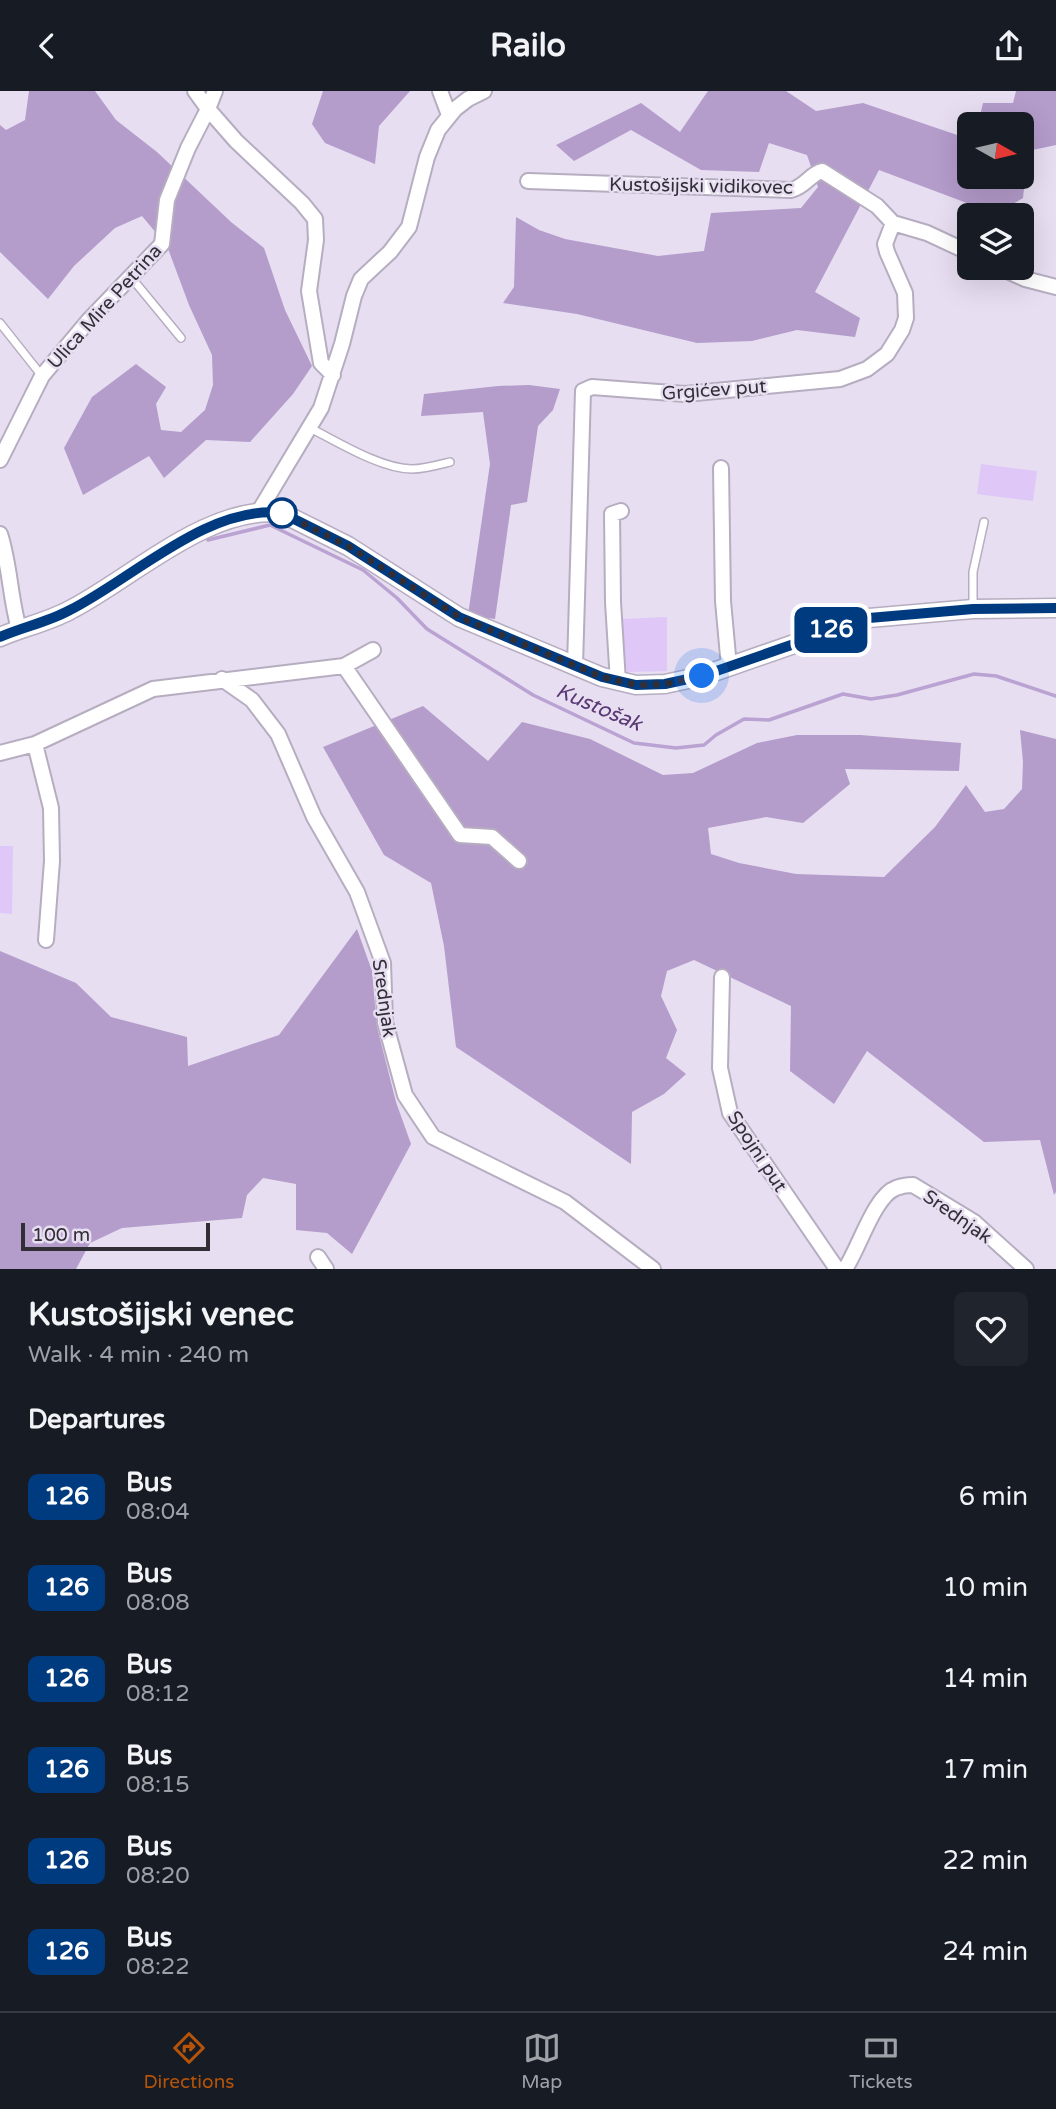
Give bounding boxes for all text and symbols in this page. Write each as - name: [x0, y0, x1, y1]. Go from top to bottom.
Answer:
- icon: back: [28, 27, 66, 65]
- text: Railo: [490, 27, 566, 65]
- icon: share: [990, 27, 1028, 65]
- north arrow: [957, 112, 1034, 189]
- map controls: [957, 112, 1034, 280]
- street label: Kustošijski vidikovec: [609, 173, 793, 199]
- button: layers: [957, 203, 1034, 280]
- street label: Ulica Mire Petrina: [43, 240, 166, 373]
- street label: Grgićev put: [661, 375, 767, 405]
- unlabelled marker: [267, 498, 297, 528]
- line badge: 126: [791, 607, 871, 653]
- text: 126: [808, 615, 854, 644]
- your location: [684, 658, 719, 693]
- water label: Kustošak: [552, 678, 647, 737]
- street label: Srednjak: [368, 958, 400, 1039]
- street label: Spojni put: [723, 1107, 791, 1196]
- street label: Srednjak: [919, 1185, 996, 1248]
- scale bar: [21, 1220, 210, 1252]
- text: 100 m: [32, 1224, 90, 1246]
- button: heart: [954, 1292, 1028, 1366]
- text: Kustošijski venec: [28, 1295, 294, 1334]
- text: Walk · 4 min · 240 m: [28, 1341, 249, 1369]
- text: Departures: [28, 1404, 165, 1435]
- text: Bus: [126, 1467, 172, 1498]
- text: 6 min: [959, 1481, 1028, 1512]
- text: 126: [44, 1482, 89, 1511]
- text: 08:04: [126, 1498, 190, 1526]
- text: Bus: [126, 1558, 172, 1589]
- text: 10 min: [942, 1572, 1028, 1603]
- text: 126: [44, 1573, 89, 1602]
- text: 08:08: [126, 1589, 190, 1617]
- text: Bus: [126, 1649, 172, 1680]
- text: 14 min: [942, 1663, 1028, 1694]
- text: 126: [44, 1664, 89, 1693]
- text: 08:12: [126, 1680, 190, 1708]
- text: Bus: [126, 1740, 172, 1771]
- text: 17 min: [942, 1754, 1028, 1785]
- text: 126: [44, 1755, 89, 1784]
- text: 08:15: [126, 1771, 190, 1799]
- text: Bus: [126, 1831, 172, 1862]
- text: 22 min: [942, 1845, 1028, 1876]
- text: 126: [44, 1846, 89, 1875]
- text: 08:20: [126, 1862, 190, 1890]
- text: Bus: [126, 1922, 172, 1953]
- text: 24 min: [942, 1936, 1028, 1967]
- text: 126: [44, 1937, 89, 1966]
- text: 08:22: [126, 1953, 190, 1981]
- tab: Directions: [143, 2029, 234, 2093]
- tab: Map: [521, 2029, 562, 2093]
- tab: Tickets: [849, 2029, 913, 2093]

